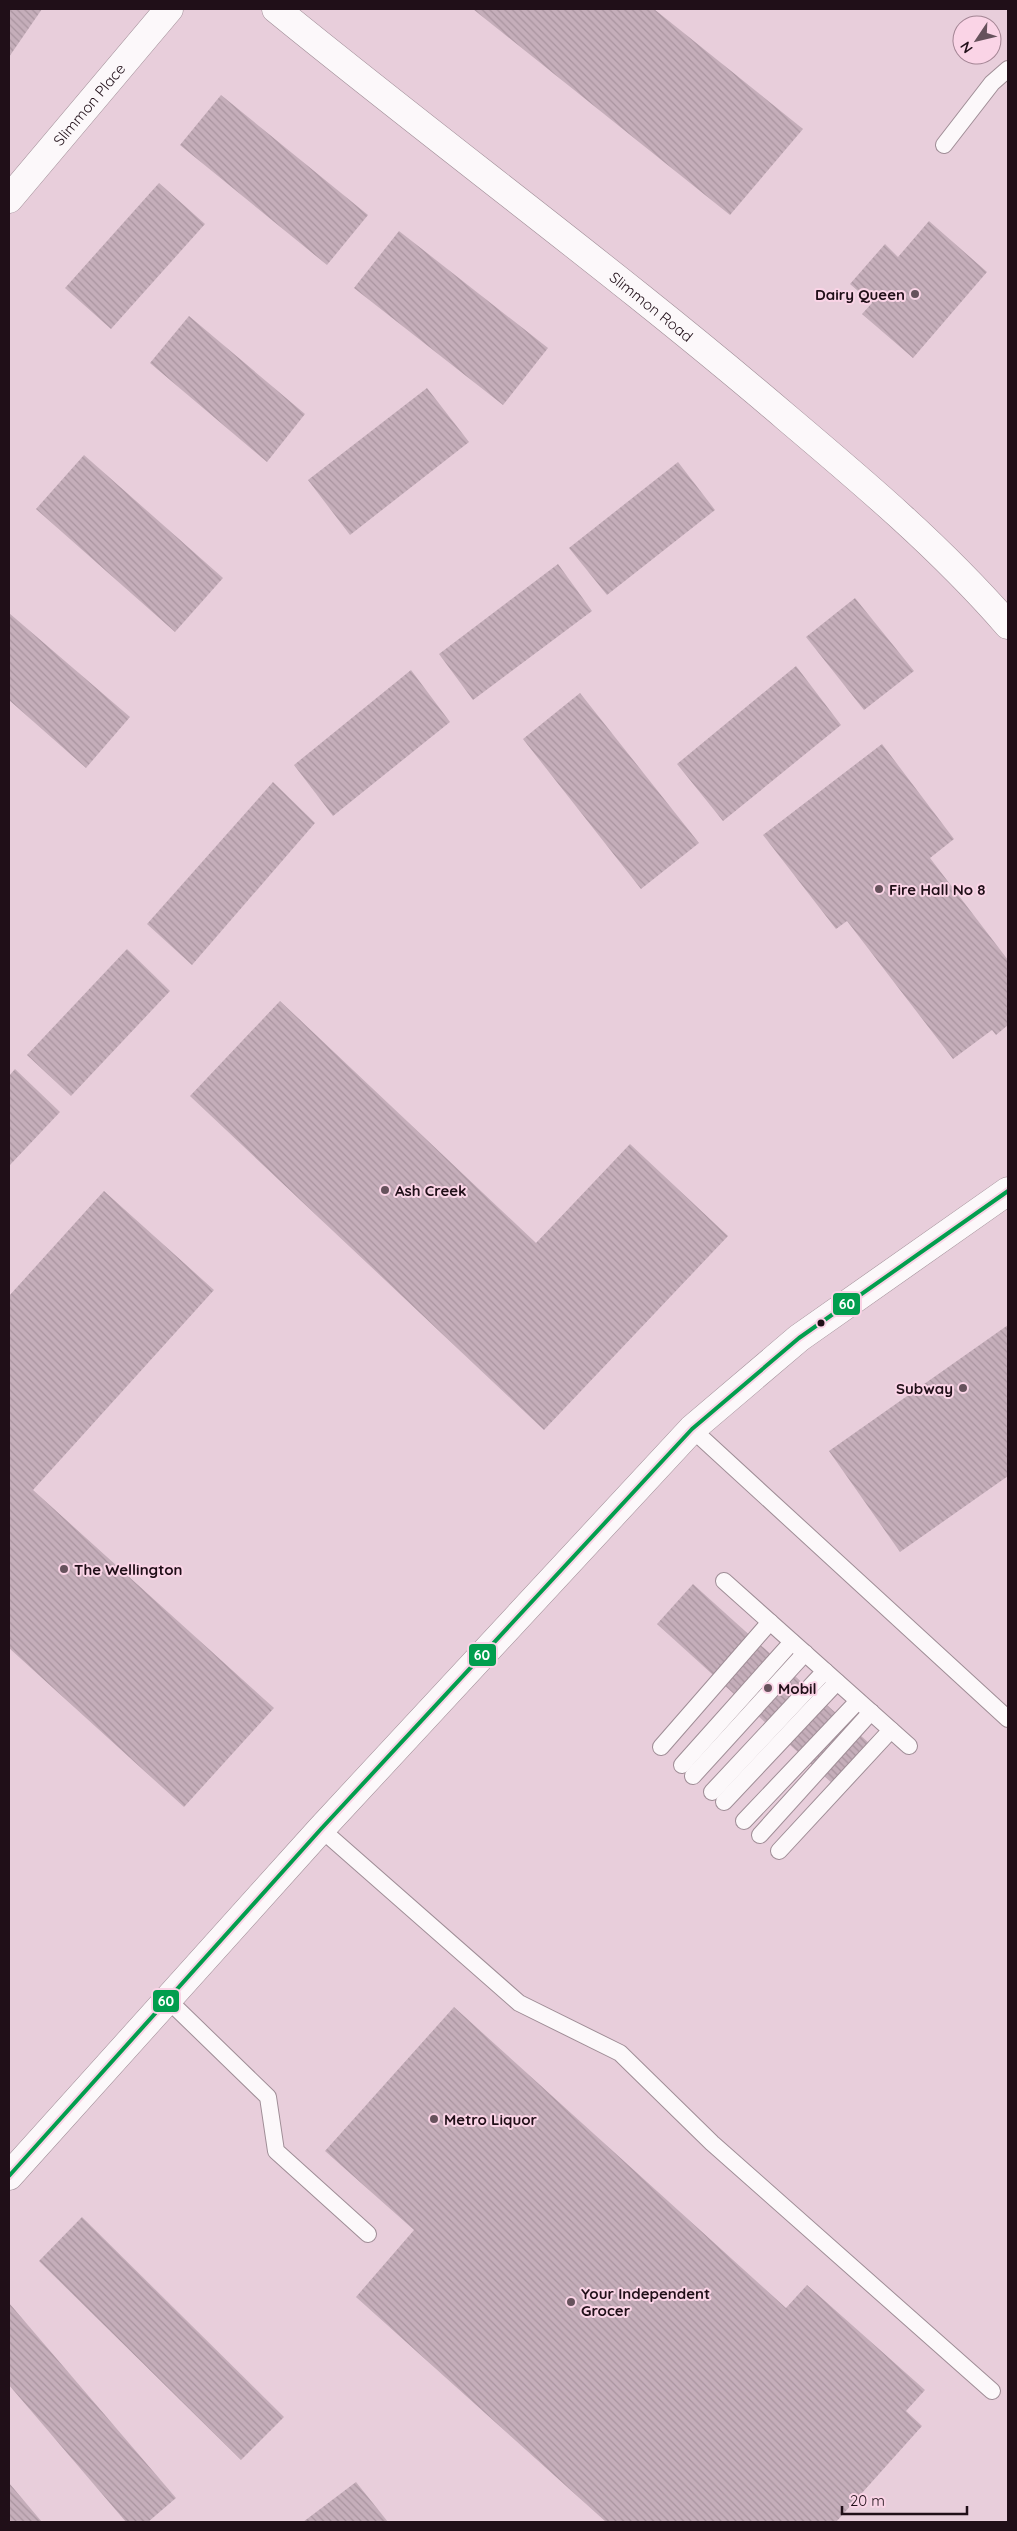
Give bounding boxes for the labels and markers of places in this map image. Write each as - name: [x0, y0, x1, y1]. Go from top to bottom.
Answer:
- place label: Dairy Queen: [815, 285, 905, 304]
- marker: Dairy Queen: [909, 288, 921, 300]
- place label: Fire Hall No 8: [889, 880, 986, 899]
- marker: Fire Hall No 8: [873, 883, 885, 895]
- place label: Ash Creek: [395, 1181, 467, 1200]
- marker: Ash Creek: [379, 1184, 391, 1196]
- unlabelled marker: [816, 1318, 826, 1328]
- place label: Subway: [896, 1379, 953, 1398]
- marker: Subway: [957, 1382, 969, 1394]
- place label: The Wellington: [74, 1560, 183, 1579]
- marker: The Wellington: [58, 1563, 70, 1575]
- place label: Mobil: [778, 1679, 817, 1698]
- marker: Mobil: [762, 1682, 774, 1694]
- place label: Metro Liquor: [444, 2110, 538, 2129]
- marker: Metro Liquor: [428, 2113, 440, 2125]
- place label: Your Independent Grocer: [581, 2284, 710, 2320]
- marker: Your Independent Grocer: [565, 2296, 577, 2308]

